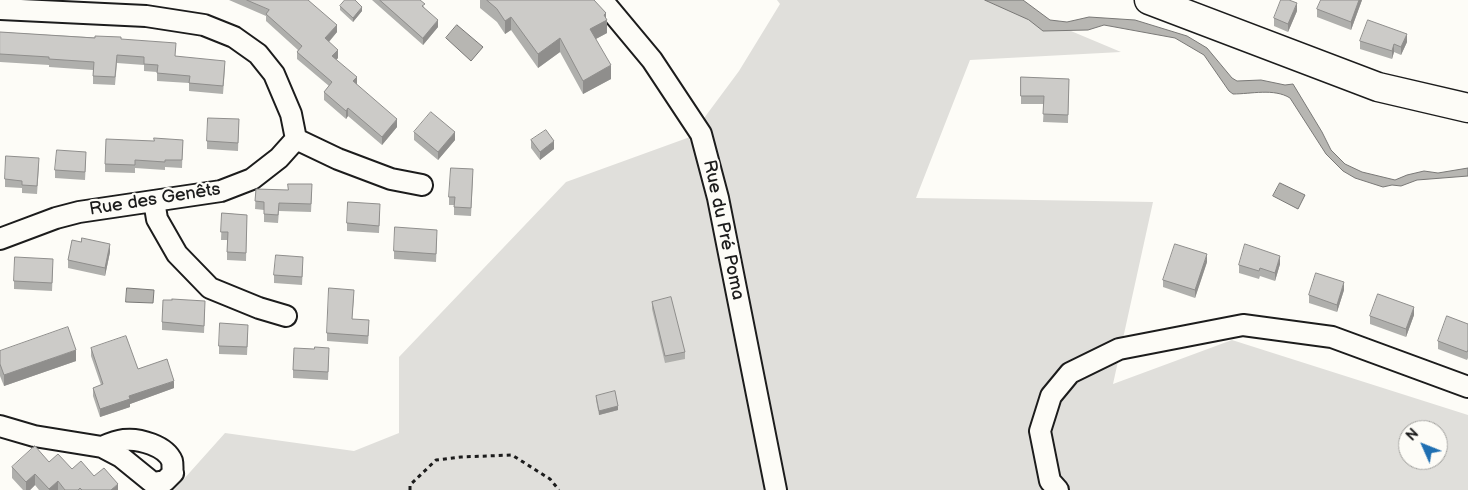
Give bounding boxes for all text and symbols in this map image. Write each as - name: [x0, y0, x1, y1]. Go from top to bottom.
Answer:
- street label: Rue du Pré Poma: [698, 158, 748, 302]
- street label: Rue des Genêts: [88, 179, 222, 221]
- north arrow: [1398, 420, 1448, 470]
- text: N: [1403, 425, 1422, 445]

